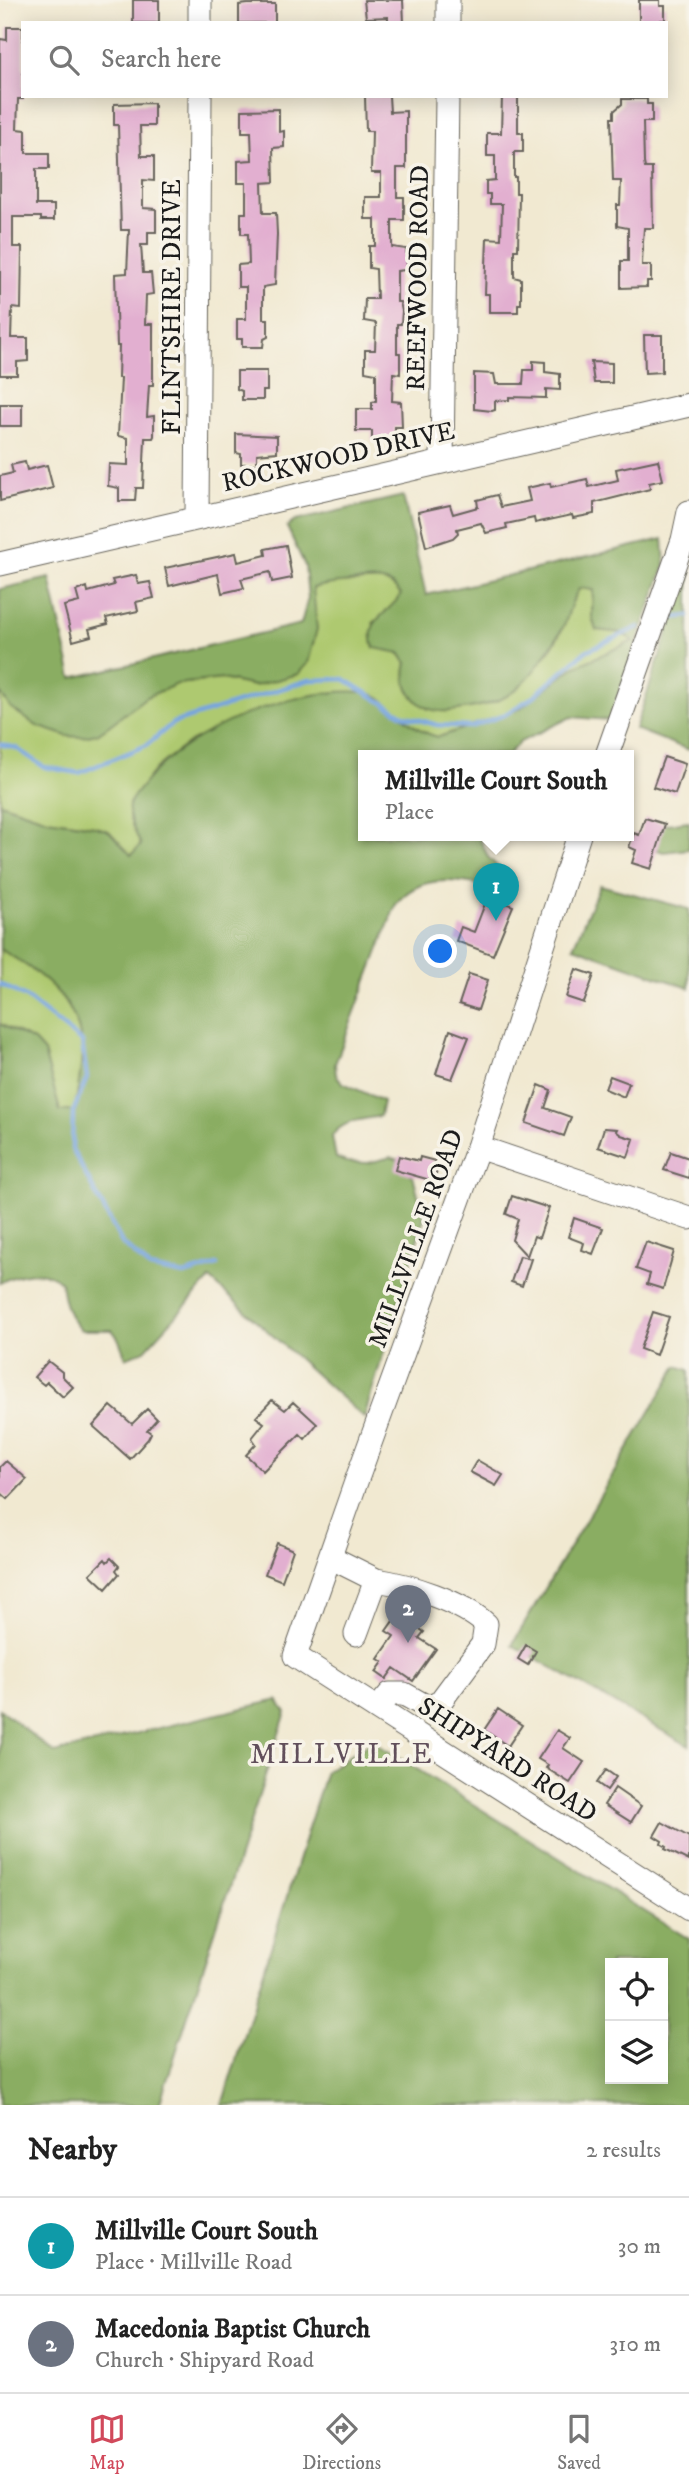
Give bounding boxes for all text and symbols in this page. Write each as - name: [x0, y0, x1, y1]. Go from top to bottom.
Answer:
- search box: [21, 21, 668, 98]
- icon: search: [45, 41, 83, 79]
- text: Search here: [101, 43, 221, 76]
- street label: REEFWOOD ROAD: [400, 165, 437, 391]
- street label: FLINTSHIRE DRIVE: [156, 179, 189, 435]
- street label: ROCKWOOD DRIVE: [219, 415, 458, 500]
- popup: [358, 750, 634, 841]
- text: Millville Court South: [385, 765, 607, 798]
- text: Place: [385, 798, 434, 827]
- pin: 1: [473, 863, 519, 921]
- your location: [423, 934, 457, 968]
- street label: MILLVILLE ROAD: [362, 1125, 471, 1352]
- pin: 2: [385, 1585, 431, 1643]
- street label: SHIPYARD ROAD: [411, 1690, 603, 1830]
- district label: MILLVILLE: [250, 1737, 434, 1772]
- map controls: [605, 1958, 668, 2084]
- button: locate: [605, 1958, 668, 2021]
- button: layers: [605, 2021, 668, 2084]
- text: Nearby: [28, 2132, 117, 2169]
- text: 2 results: [586, 2136, 661, 2165]
- text: Millville Court South: [95, 2215, 318, 2248]
- text: 1: [47, 2232, 55, 2261]
- text: 30 m: [618, 2232, 661, 2261]
- text: Place · Millville Road: [95, 2248, 292, 2277]
- text: Macedonia Baptist Church: [95, 2313, 370, 2346]
- text: 2: [45, 2330, 57, 2359]
- text: 310 m: [609, 2330, 661, 2359]
- text: Church · Shipyard Road: [95, 2346, 314, 2375]
- tab: Map: [88, 2410, 126, 2475]
- tab: Directions: [302, 2410, 381, 2475]
- tab: Saved: [557, 2410, 601, 2475]

